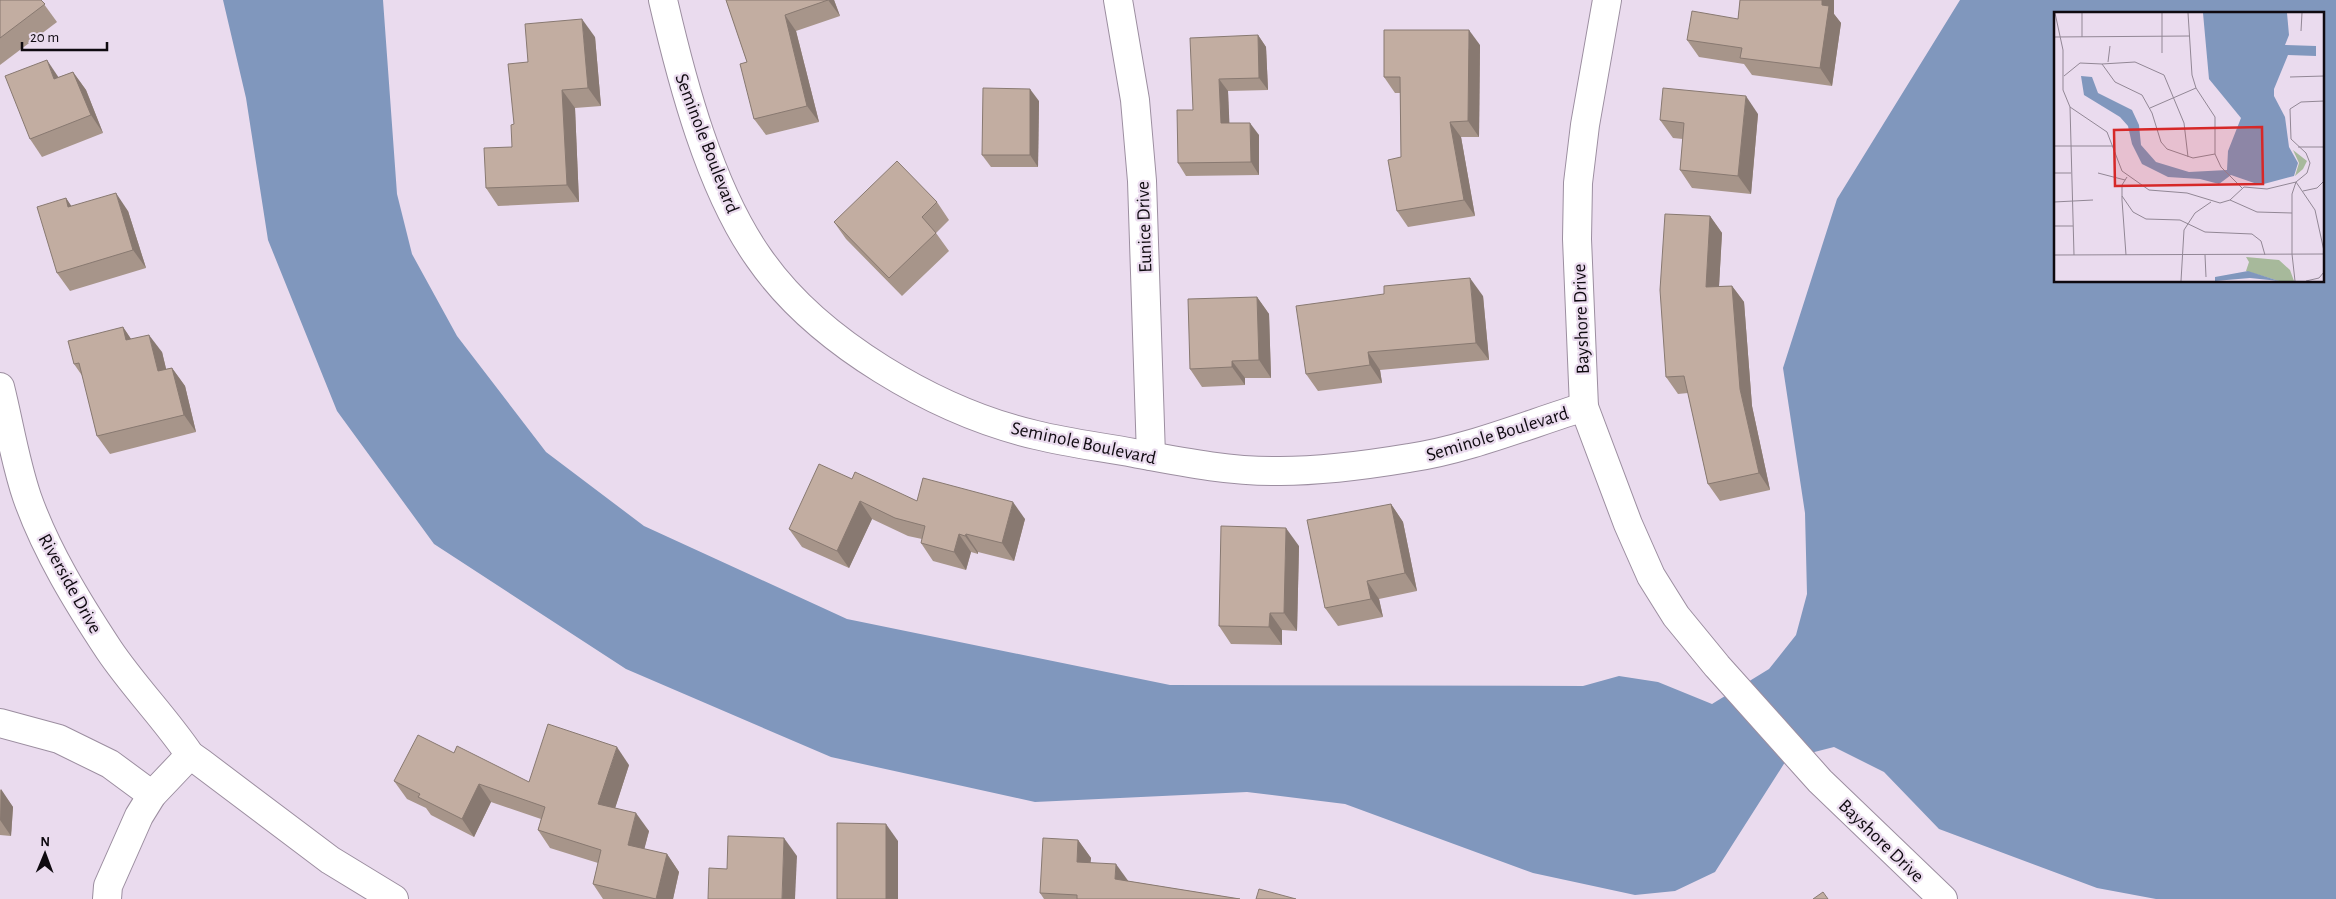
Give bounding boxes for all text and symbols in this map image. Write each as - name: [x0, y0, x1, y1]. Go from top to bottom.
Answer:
- inset map: [2054, 12, 2324, 282]
- scale bar: [22, 20, 108, 52]
- text: 20 m: [30, 30, 59, 45]
- street label: Seminole Boulevard: [671, 71, 742, 216]
- street label: Eunice Drive: [1133, 181, 1156, 273]
- street label: Bayshore Drive: [1570, 263, 1593, 374]
- street label: Seminole Boulevard: [1424, 404, 1571, 465]
- street label: Seminole Boulevard: [1010, 419, 1158, 468]
- street label: Riverside Drive: [35, 531, 105, 637]
- street label: Bayshore Drive: [1835, 796, 1927, 886]
- north arrow: [20, 829, 70, 879]
- text: N: [40, 835, 50, 849]

